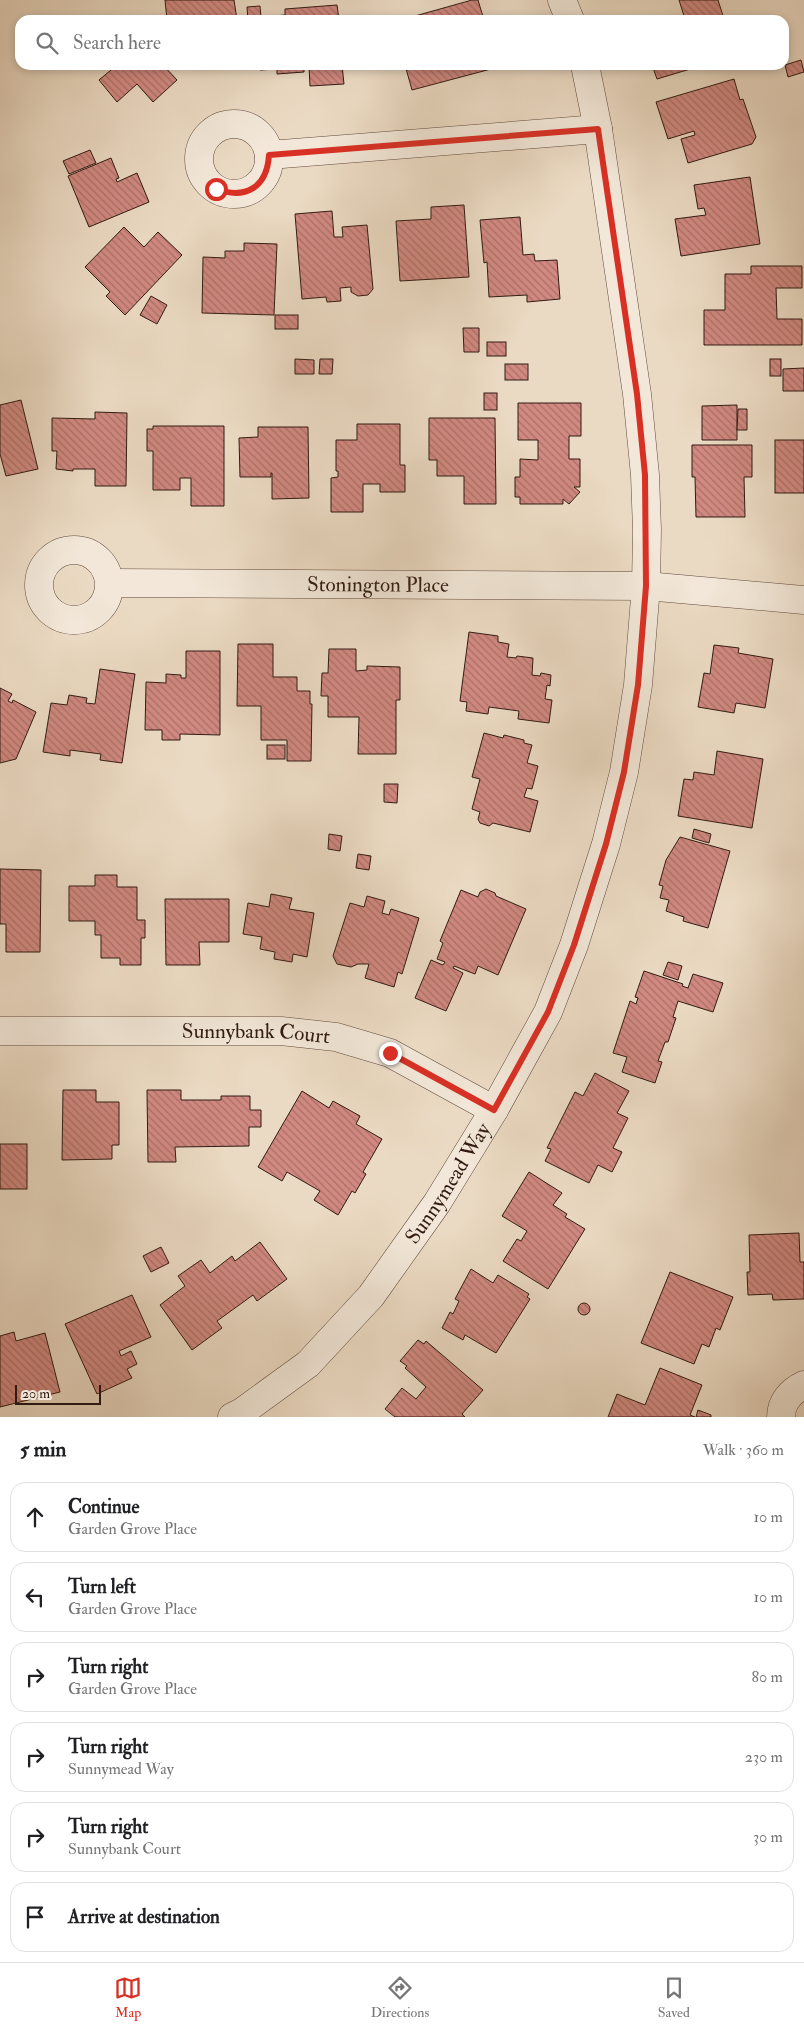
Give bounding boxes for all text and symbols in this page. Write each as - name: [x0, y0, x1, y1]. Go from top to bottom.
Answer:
- search box: [15, 15, 789, 70]
- icon: search: [33, 29, 61, 57]
- text: Search here: [73, 31, 161, 55]
- route start: [205, 178, 228, 201]
- street label: Stonington Place: [307, 571, 449, 598]
- street label: Sunnybank Court: [182, 1017, 332, 1050]
- route end: [379, 1042, 402, 1065]
- street label: Sunnymead Way: [399, 1117, 497, 1249]
- scale bar: [15, 1382, 101, 1405]
- text: 20 m: [22, 1385, 50, 1402]
- text: 5 min: [20, 1436, 66, 1463]
- text: Walk · 360 m: [703, 1440, 784, 1460]
- text: Continue: [68, 1495, 139, 1519]
- icon: ahead: [21, 1503, 49, 1531]
- text: 10 m: [753, 1507, 783, 1527]
- text: Garden Grove Place: [68, 1519, 197, 1539]
- text: Turn left: [68, 1575, 136, 1599]
- icon: left: [21, 1583, 49, 1611]
- text: 10 m: [753, 1587, 783, 1607]
- text: Garden Grove Place: [68, 1599, 197, 1619]
- text: Turn right: [68, 1655, 148, 1679]
- icon: right: [21, 1663, 49, 1691]
- text: 80 m: [752, 1667, 783, 1687]
- text: Garden Grove Place: [68, 1679, 197, 1699]
- text: Turn right: [68, 1735, 148, 1759]
- icon: right: [21, 1743, 49, 1771]
- text: 230 m: [745, 1747, 783, 1767]
- text: Sunnymead Way: [68, 1759, 174, 1779]
- text: Turn right: [68, 1815, 148, 1839]
- icon: right: [21, 1823, 49, 1851]
- text: 30 m: [753, 1827, 783, 1847]
- text: Sunnybank Court: [68, 1839, 181, 1859]
- icon: arrive: [21, 1903, 49, 1931]
- text: Arrive at destination: [68, 1905, 220, 1929]
- tab: Map: [114, 1974, 142, 2021]
- tab: Directions: [371, 1974, 429, 2021]
- tab: Saved: [658, 1974, 690, 2021]

